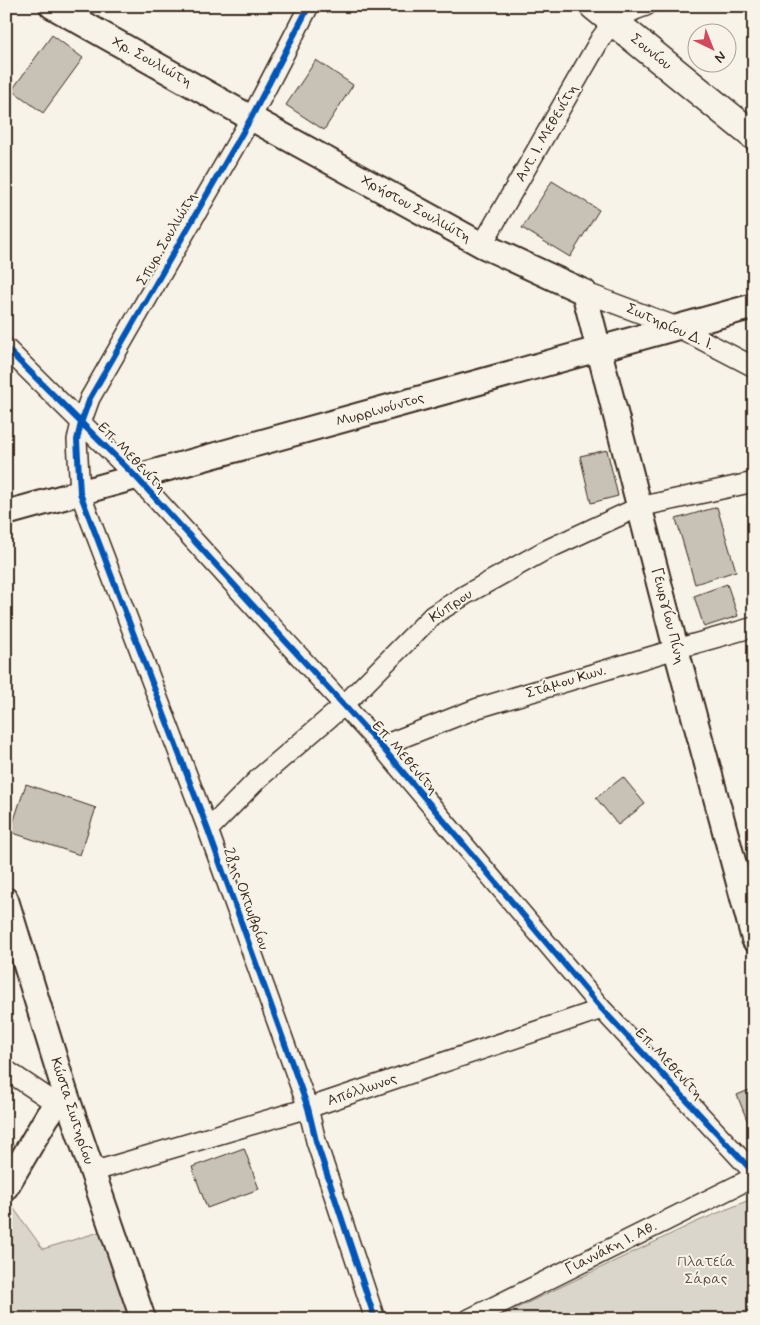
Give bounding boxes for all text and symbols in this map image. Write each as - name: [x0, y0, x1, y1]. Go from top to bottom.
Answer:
- north arrow: [688, 22, 738, 72]
- street label: Σουνίου: [626, 29, 676, 75]
- street label: Χρ. Σουλιώτη: [108, 32, 196, 92]
- text: N: [711, 47, 730, 67]
- street label: Αντ. Ι. Μεθενίτη: [511, 80, 583, 185]
- street label: Χρήστου Σουλιώτη: [357, 170, 475, 248]
- street label: Σπυρ. Σουλιώτη: [132, 188, 202, 289]
- street label: Σωτηρίου Δ. Ι.: [623, 299, 717, 355]
- street label: Μυρρινούντος: [334, 388, 427, 432]
- street label: Επ. Μεθενίτη: [93, 418, 171, 498]
- street label: Γεωργίου Πίνη: [646, 566, 690, 667]
- street label: Κύπρου: [426, 584, 477, 628]
- street label: Στάμου Κων.: [524, 660, 608, 704]
- street label: Επ. Μεθενίτη: [367, 717, 443, 799]
- street label: 28ης Οκτωβρίου: [218, 845, 274, 953]
- street label: Επ. Μεθενίτη: [630, 1024, 708, 1105]
- street label: Κώστα Σωτηρίου: [45, 1055, 99, 1167]
- street label: Απόλλωνος: [324, 1069, 400, 1111]
- street label: Γιαννάκη Ι. Αθ.: [562, 1216, 660, 1280]
- park label: Πλατεία Σάρας: [677, 1252, 735, 1289]

